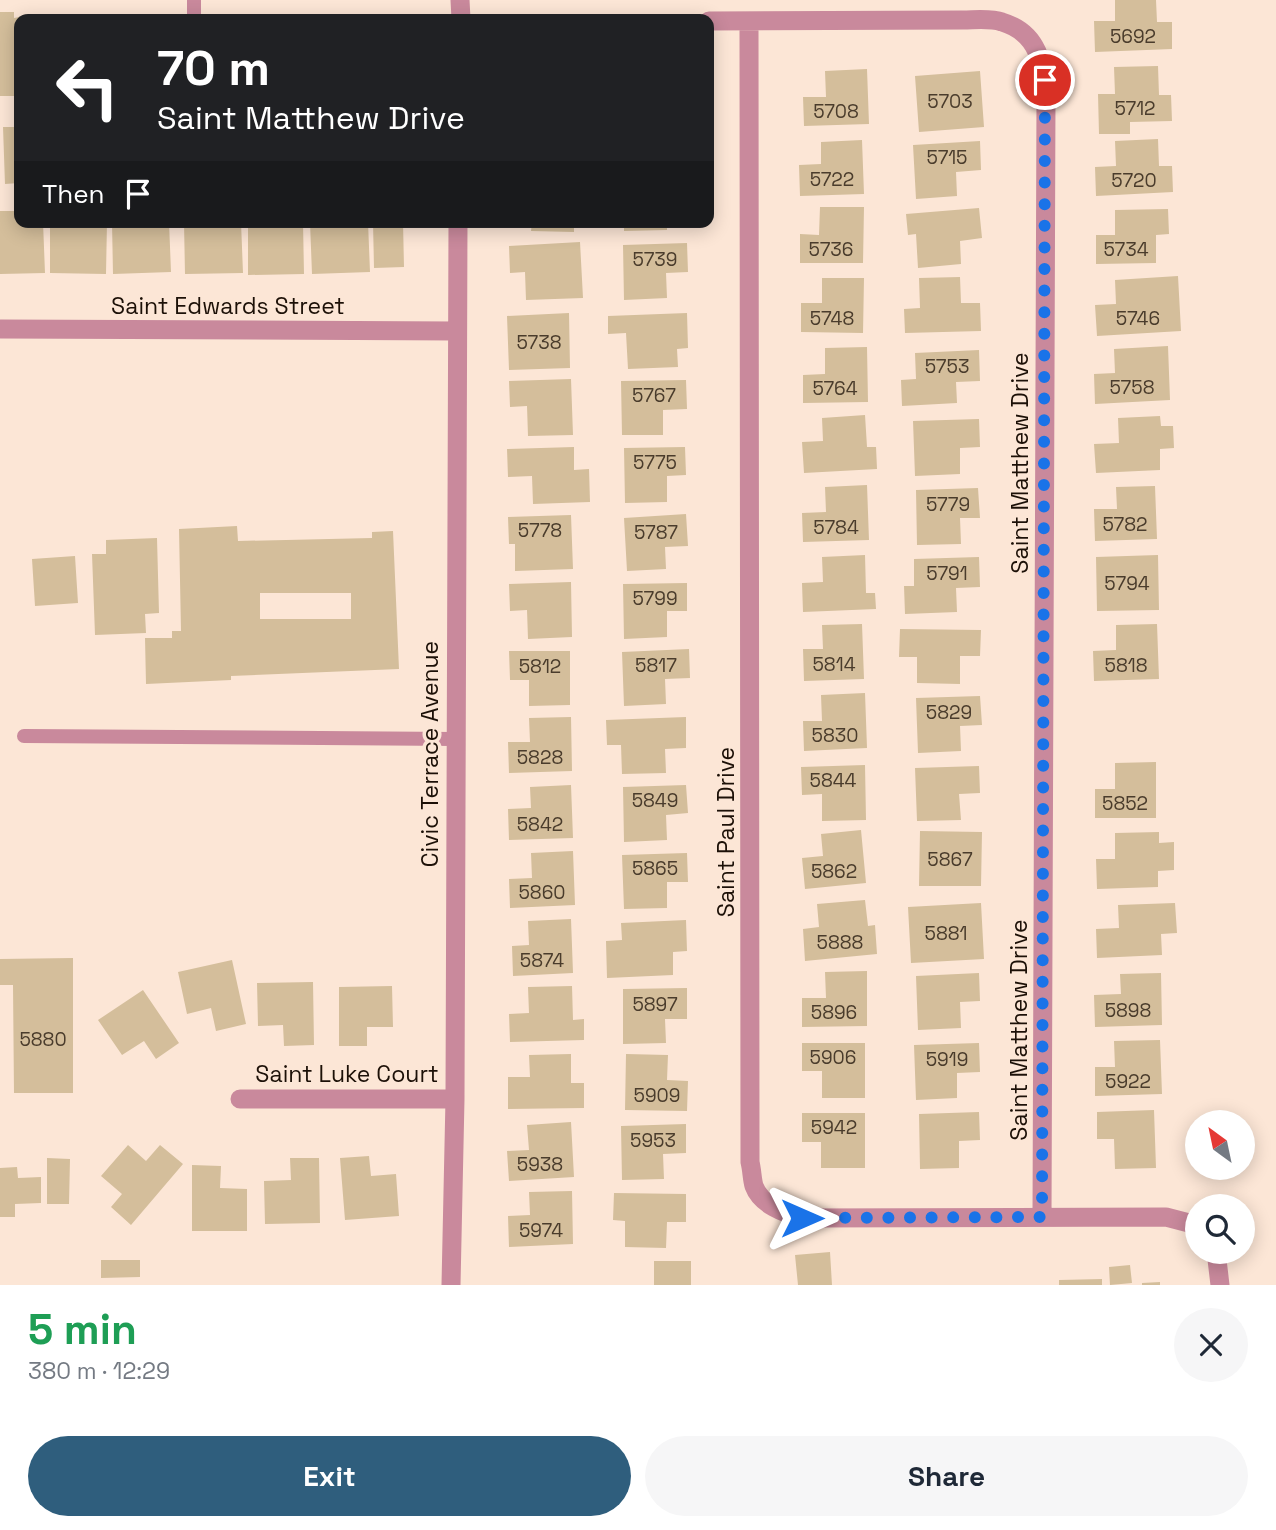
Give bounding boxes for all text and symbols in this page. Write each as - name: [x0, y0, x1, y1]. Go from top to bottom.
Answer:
- house number: 5692: [1110, 24, 1156, 49]
- text: 70 m: [157, 37, 270, 99]
- icon: left: [42, 42, 133, 133]
- pin: [1015, 50, 1075, 110]
- icon: arrive: [1026, 61, 1064, 99]
- house number: 5703: [927, 89, 973, 114]
- house number: 5712: [1114, 96, 1156, 121]
- text: Saint Matthew Drive: [157, 98, 465, 138]
- house number: 5708: [813, 99, 859, 124]
- house number: 5715: [926, 145, 968, 170]
- house number: 5722: [810, 167, 854, 192]
- house number: 5720: [1111, 168, 1157, 193]
- icon: arrive: [119, 175, 157, 213]
- text: Then: [42, 177, 105, 211]
- house number: 5736: [809, 237, 853, 262]
- house number: 5734: [1103, 237, 1149, 262]
- house number: 5739: [633, 247, 677, 272]
- street label: Saint Edwards Street: [111, 291, 345, 321]
- house number: 5748: [810, 306, 854, 331]
- house number: 5746: [1116, 306, 1160, 331]
- house number: 5738: [516, 330, 562, 355]
- street label: Saint Matthew Drive: [1005, 352, 1035, 574]
- house number: 5753: [925, 354, 969, 379]
- house number: 5758: [1109, 375, 1155, 400]
- house number: 5764: [812, 376, 858, 401]
- house number: 5767: [632, 383, 676, 408]
- house number: 5775: [633, 450, 677, 475]
- house number: 5779: [926, 492, 970, 517]
- house number: 5782: [1102, 512, 1148, 537]
- house number: 5784: [813, 515, 859, 540]
- house number: 5778: [518, 518, 562, 543]
- house number: 5787: [634, 520, 678, 545]
- house number: 5791: [926, 561, 968, 586]
- house number: 5794: [1104, 571, 1150, 596]
- house number: 5799: [632, 586, 678, 611]
- street label: Civic Terrace Avenue: [415, 641, 445, 867]
- house number: 5814: [812, 652, 856, 677]
- house number: 5817: [635, 653, 677, 678]
- house number: 5818: [1105, 653, 1148, 678]
- house number: 5812: [519, 654, 561, 679]
- house number: 5829: [926, 700, 972, 725]
- house number: 5830: [812, 723, 858, 748]
- house number: 5828: [517, 745, 563, 770]
- street label: Saint Paul Drive: [711, 747, 741, 917]
- house number: 5844: [810, 768, 857, 793]
- house number: 5849: [632, 788, 678, 813]
- house number: 5852: [1102, 791, 1148, 816]
- house number: 5842: [517, 812, 563, 837]
- house number: 5867: [927, 847, 973, 872]
- house number: 5865: [632, 856, 678, 881]
- house number: 5862: [811, 859, 857, 884]
- house number: 5860: [518, 880, 566, 905]
- street label: Saint Matthew Drive: [1004, 919, 1034, 1141]
- house number: 5881: [925, 921, 968, 946]
- house number: 5888: [817, 930, 863, 955]
- house number: 5874: [520, 948, 564, 973]
- house number: 5897: [632, 992, 678, 1017]
- house number: 5898: [1105, 998, 1151, 1023]
- house number: 5896: [811, 1000, 857, 1025]
- house number: 5880: [19, 1027, 67, 1052]
- house number: 5906: [810, 1045, 856, 1070]
- house number: 5919: [926, 1047, 968, 1072]
- street label: Saint Luke Court: [255, 1059, 439, 1089]
- house number: 5922: [1105, 1069, 1151, 1094]
- house number: 5909: [634, 1083, 680, 1108]
- north arrow: [1185, 1110, 1255, 1180]
- map controls: [1185, 1110, 1255, 1264]
- house number: 5942: [811, 1115, 857, 1140]
- house number: 5953: [630, 1128, 676, 1153]
- house number: 5938: [517, 1152, 563, 1177]
- position arrow: [765, 1181, 839, 1255]
- button: search: [1185, 1194, 1255, 1264]
- house number: 5974: [519, 1218, 563, 1243]
- text: 5 min: [28, 1303, 137, 1356]
- button: close: [1174, 1308, 1248, 1382]
- text: 380 m · 12:29: [28, 1356, 170, 1386]
- button: Exit: [28, 1436, 631, 1516]
- button: Share: [645, 1436, 1248, 1516]

